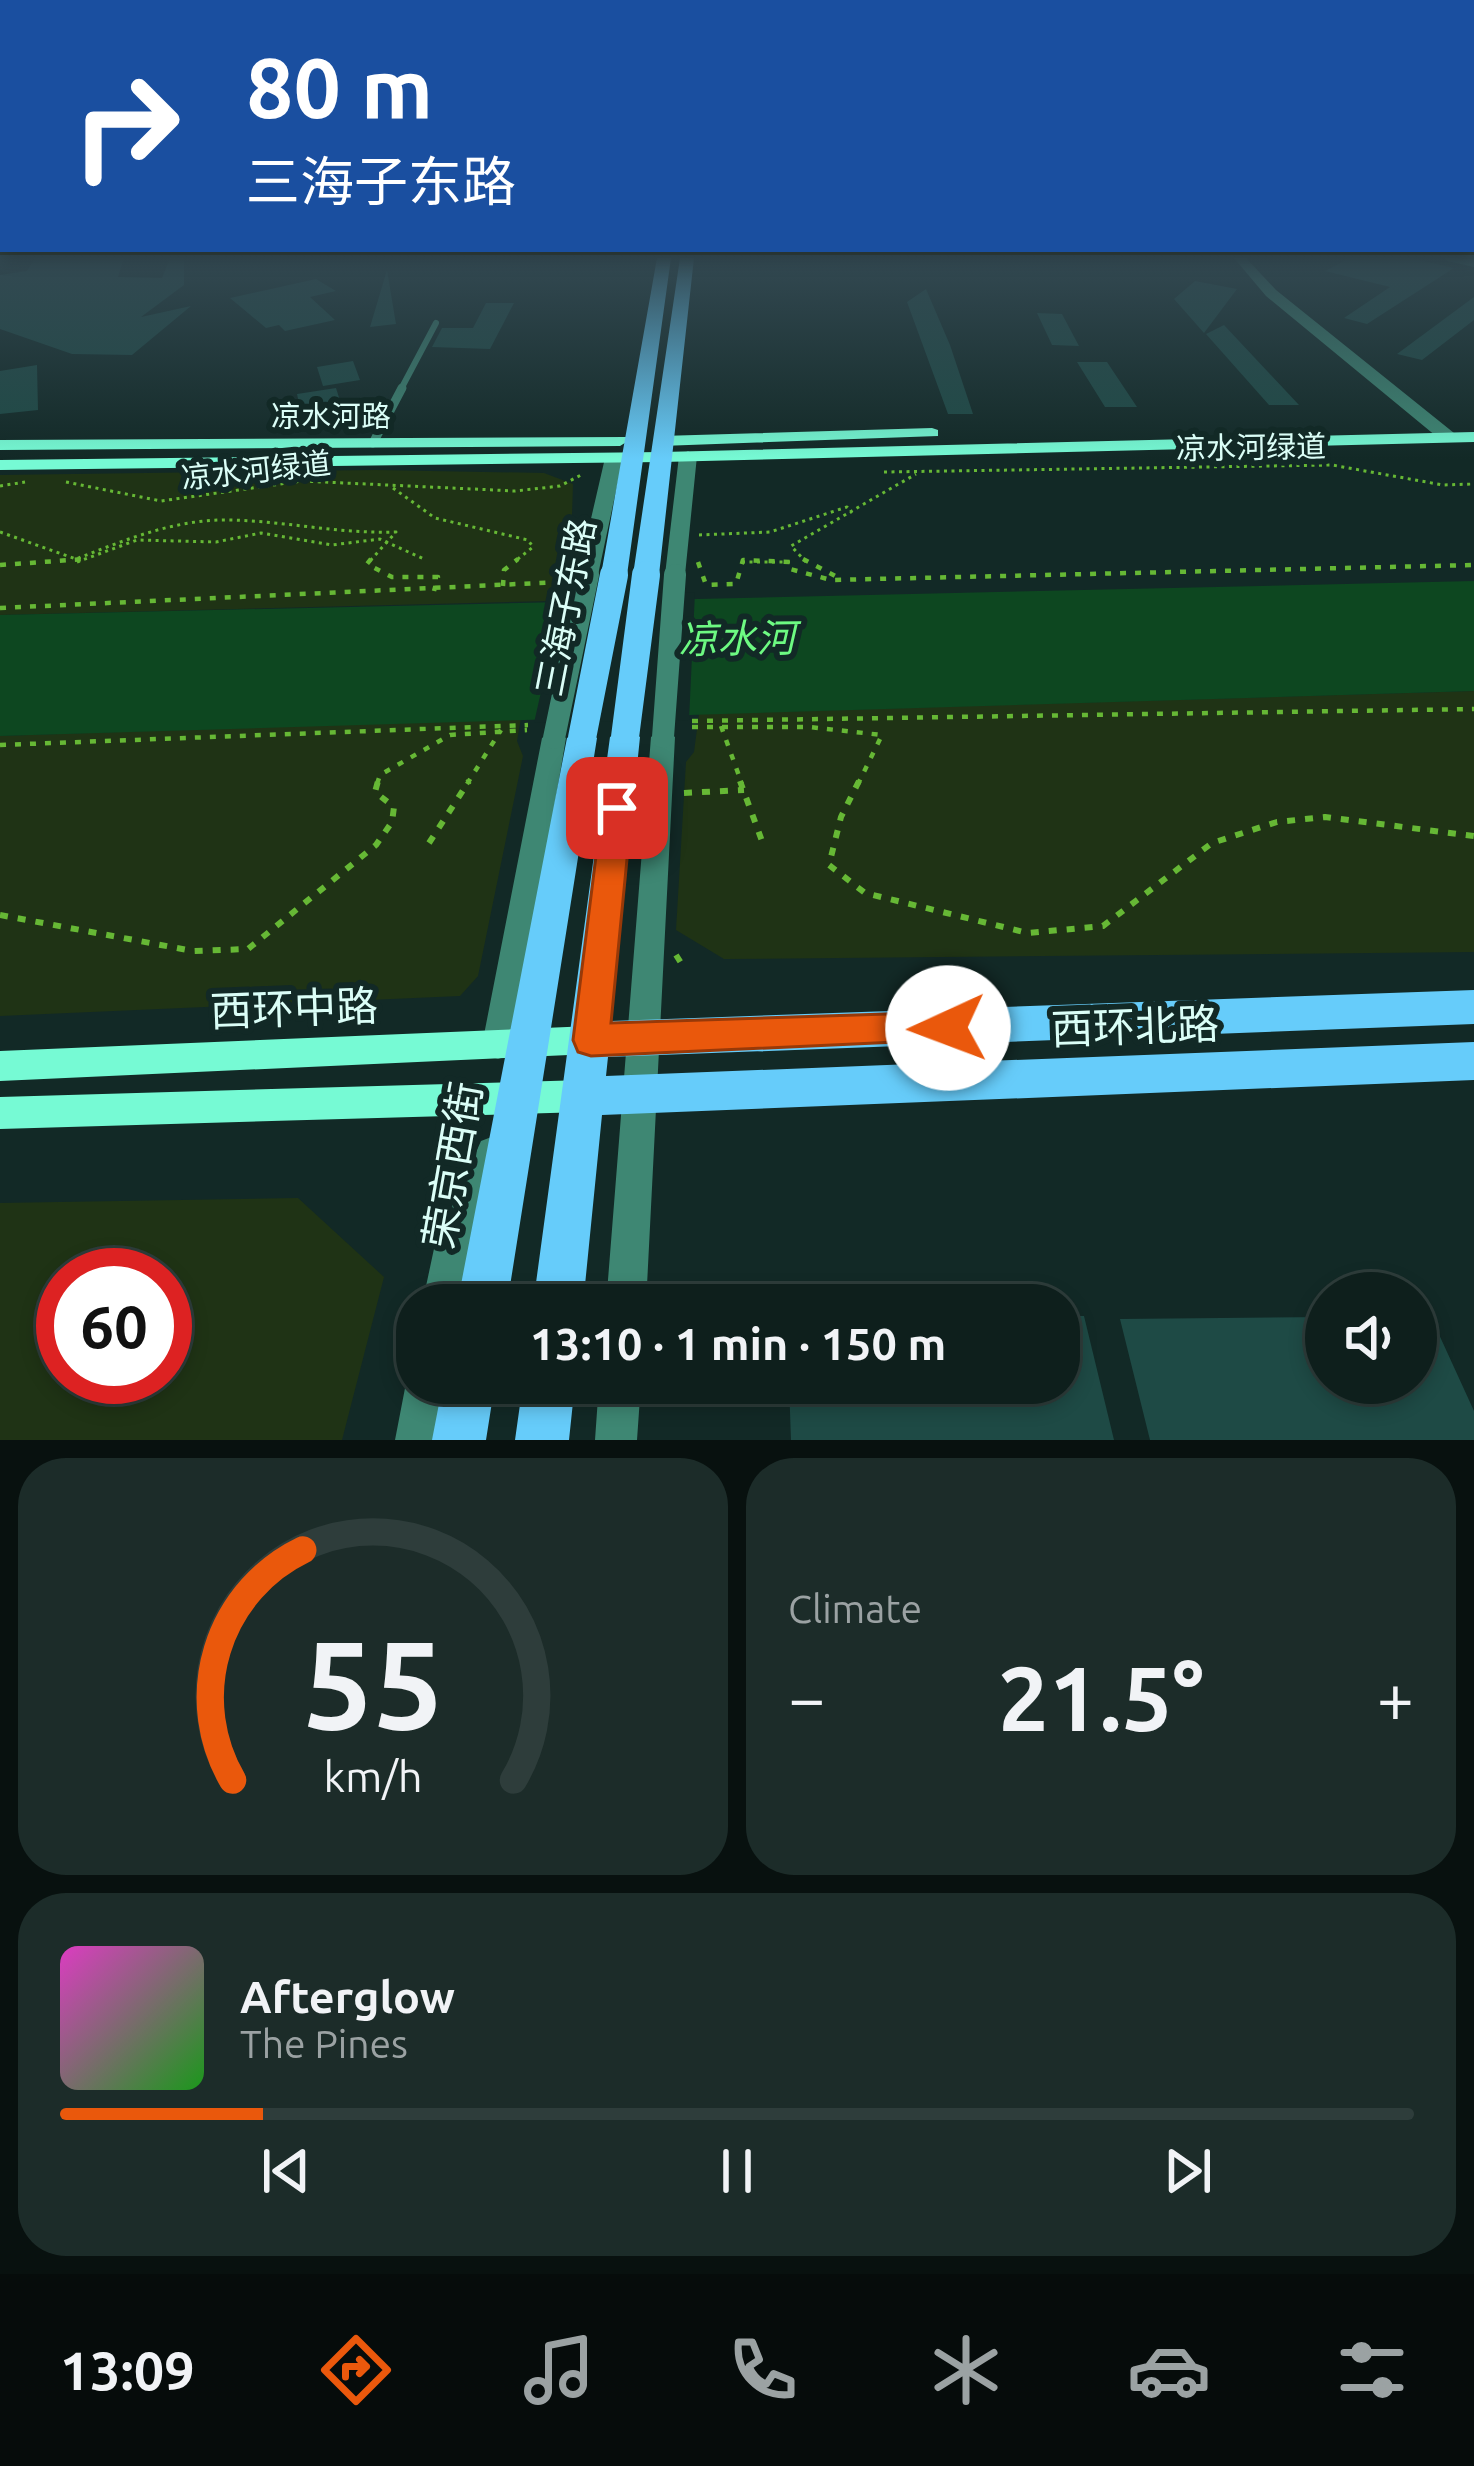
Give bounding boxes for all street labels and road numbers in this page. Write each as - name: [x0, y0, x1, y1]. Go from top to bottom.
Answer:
- street label: 凉水河路: [271, 399, 391, 433]
- street label: 凉水河绿道: [1176, 429, 1326, 465]
- street label: 凉水河绿道: [180, 445, 332, 495]
- street label: 三海子东路: [528, 515, 602, 699]
- street label: 西环中路: [209, 982, 379, 1034]
- street label: 西环北路: [1050, 1000, 1220, 1052]
- street label: 荣京西街: [414, 1078, 490, 1252]

